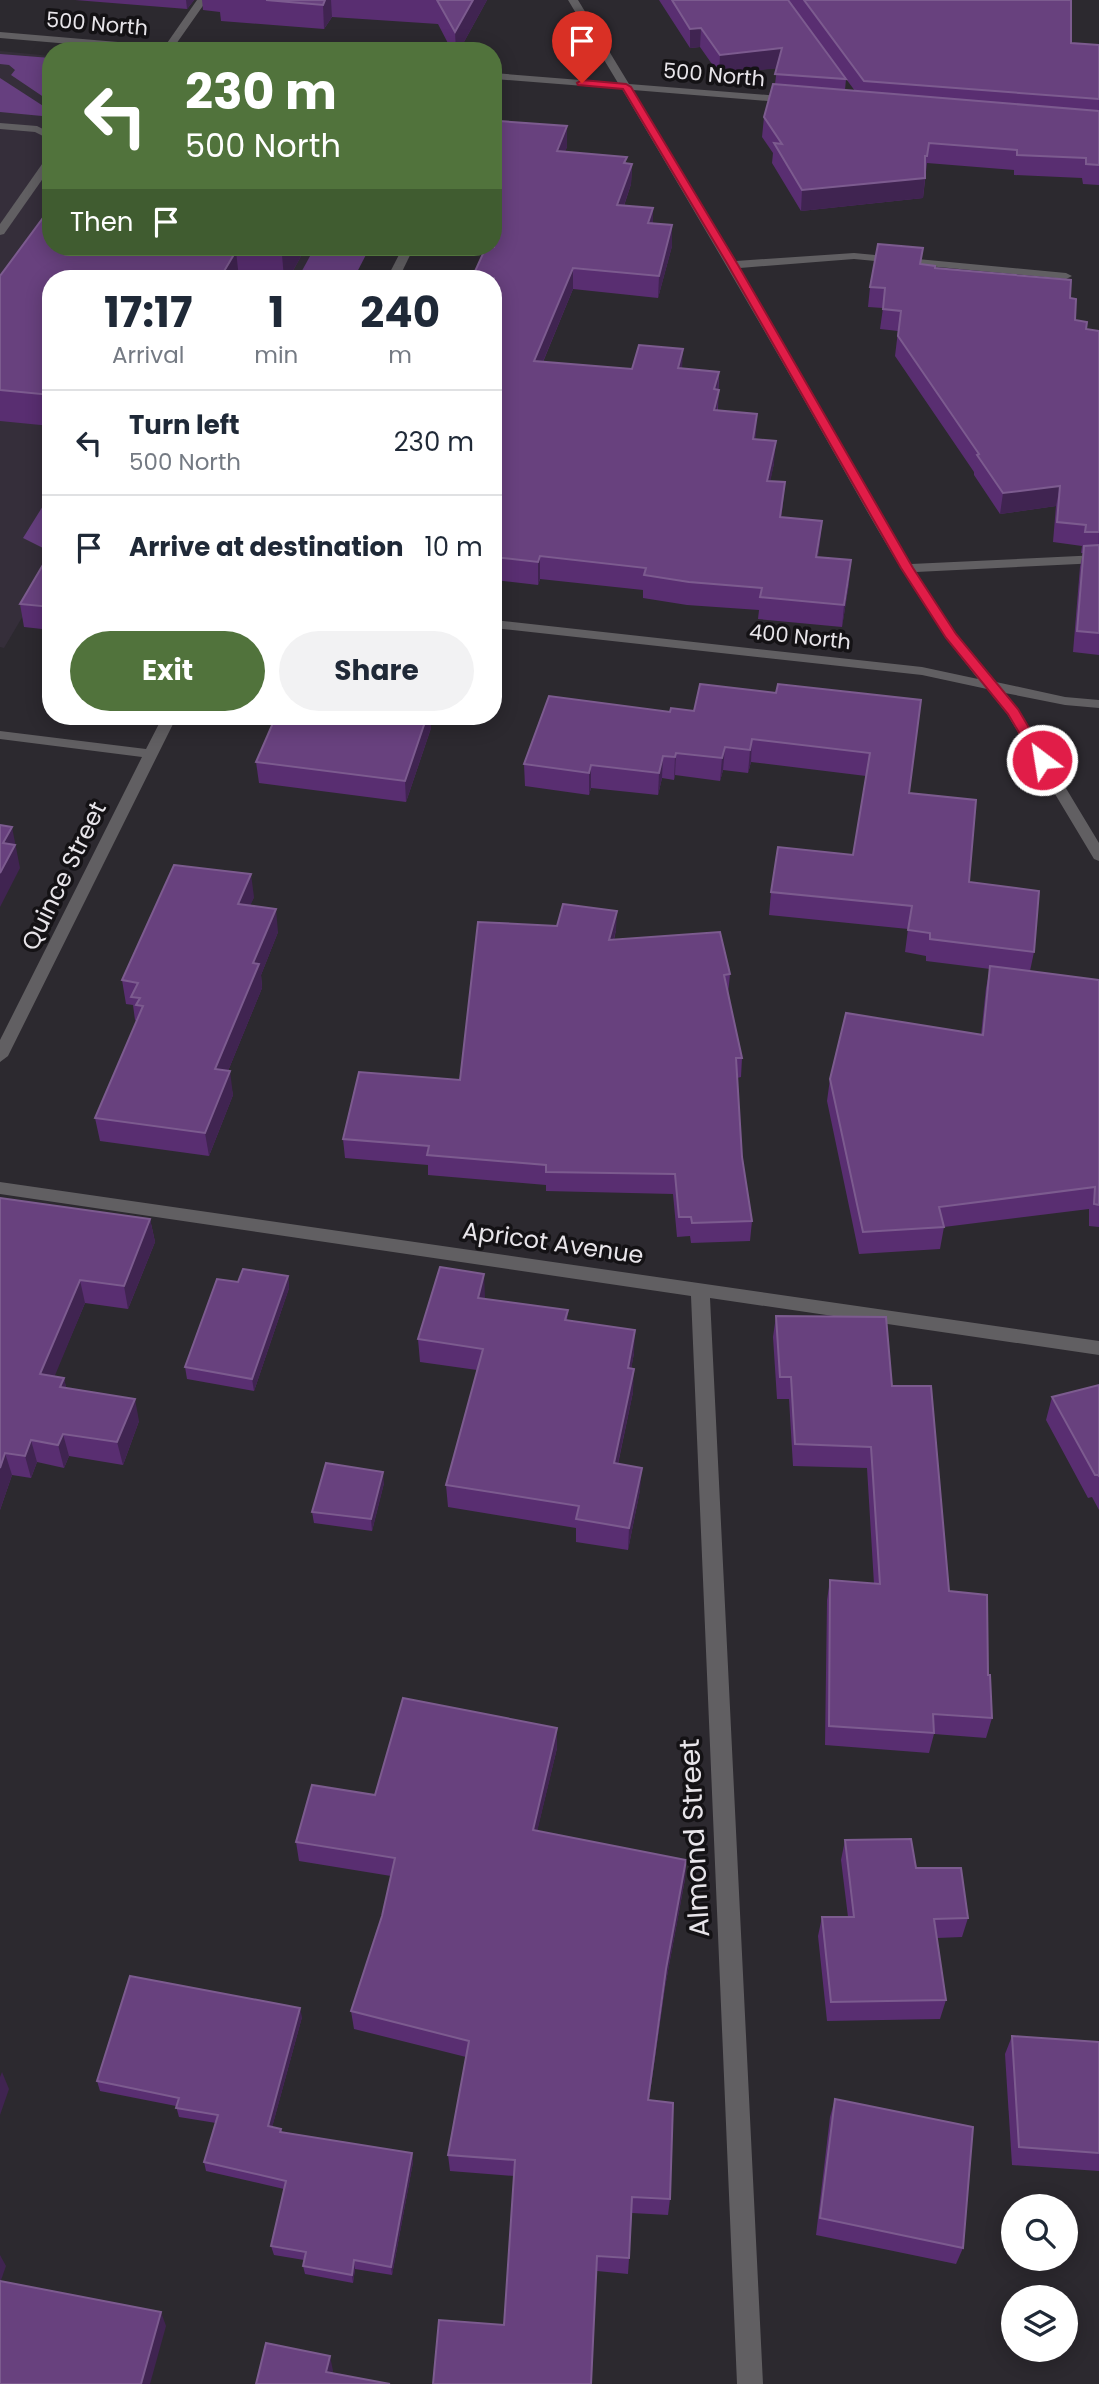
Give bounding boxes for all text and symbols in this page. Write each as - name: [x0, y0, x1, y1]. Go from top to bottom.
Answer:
- street label: 500 North: [45, 5, 149, 42]
- pin: [552, 11, 612, 83]
- icon: arrive: [563, 22, 601, 60]
- street label: 500 North: [662, 56, 766, 93]
- text: 230 m: [185, 58, 337, 126]
- icon: left: [70, 70, 161, 161]
- text: 500 North: [185, 123, 341, 168]
- icon: arrive: [147, 203, 185, 241]
- text: Then: [70, 204, 133, 240]
- text: 17:17: [104, 283, 192, 342]
- text: 1: [268, 283, 284, 342]
- text: 240: [360, 283, 440, 342]
- text: Arrival: [112, 339, 184, 371]
- text: min: [254, 339, 298, 371]
- text: m: [388, 339, 412, 371]
- text: Turn left: [129, 407, 240, 443]
- icon: left: [70, 424, 108, 462]
- text: 230 m: [394, 424, 474, 460]
- text: 500 North: [129, 446, 241, 478]
- icon: arrive: [70, 529, 108, 567]
- text: Arrive at destination: [129, 529, 404, 565]
- text: 10 m: [425, 529, 483, 565]
- street label: 400 North: [748, 617, 852, 656]
- button: Exit: [70, 631, 265, 711]
- button: Share: [279, 631, 474, 711]
- position arrow: [1005, 723, 1079, 797]
- street label: Quince Street: [13, 796, 114, 956]
- street label: Apricot Avenue: [460, 1213, 646, 1272]
- street label: Almond Street: [670, 1738, 719, 1938]
- map controls: [1001, 2194, 1078, 2362]
- button: search: [1001, 2194, 1078, 2271]
- button: layers: [1001, 2285, 1078, 2362]

